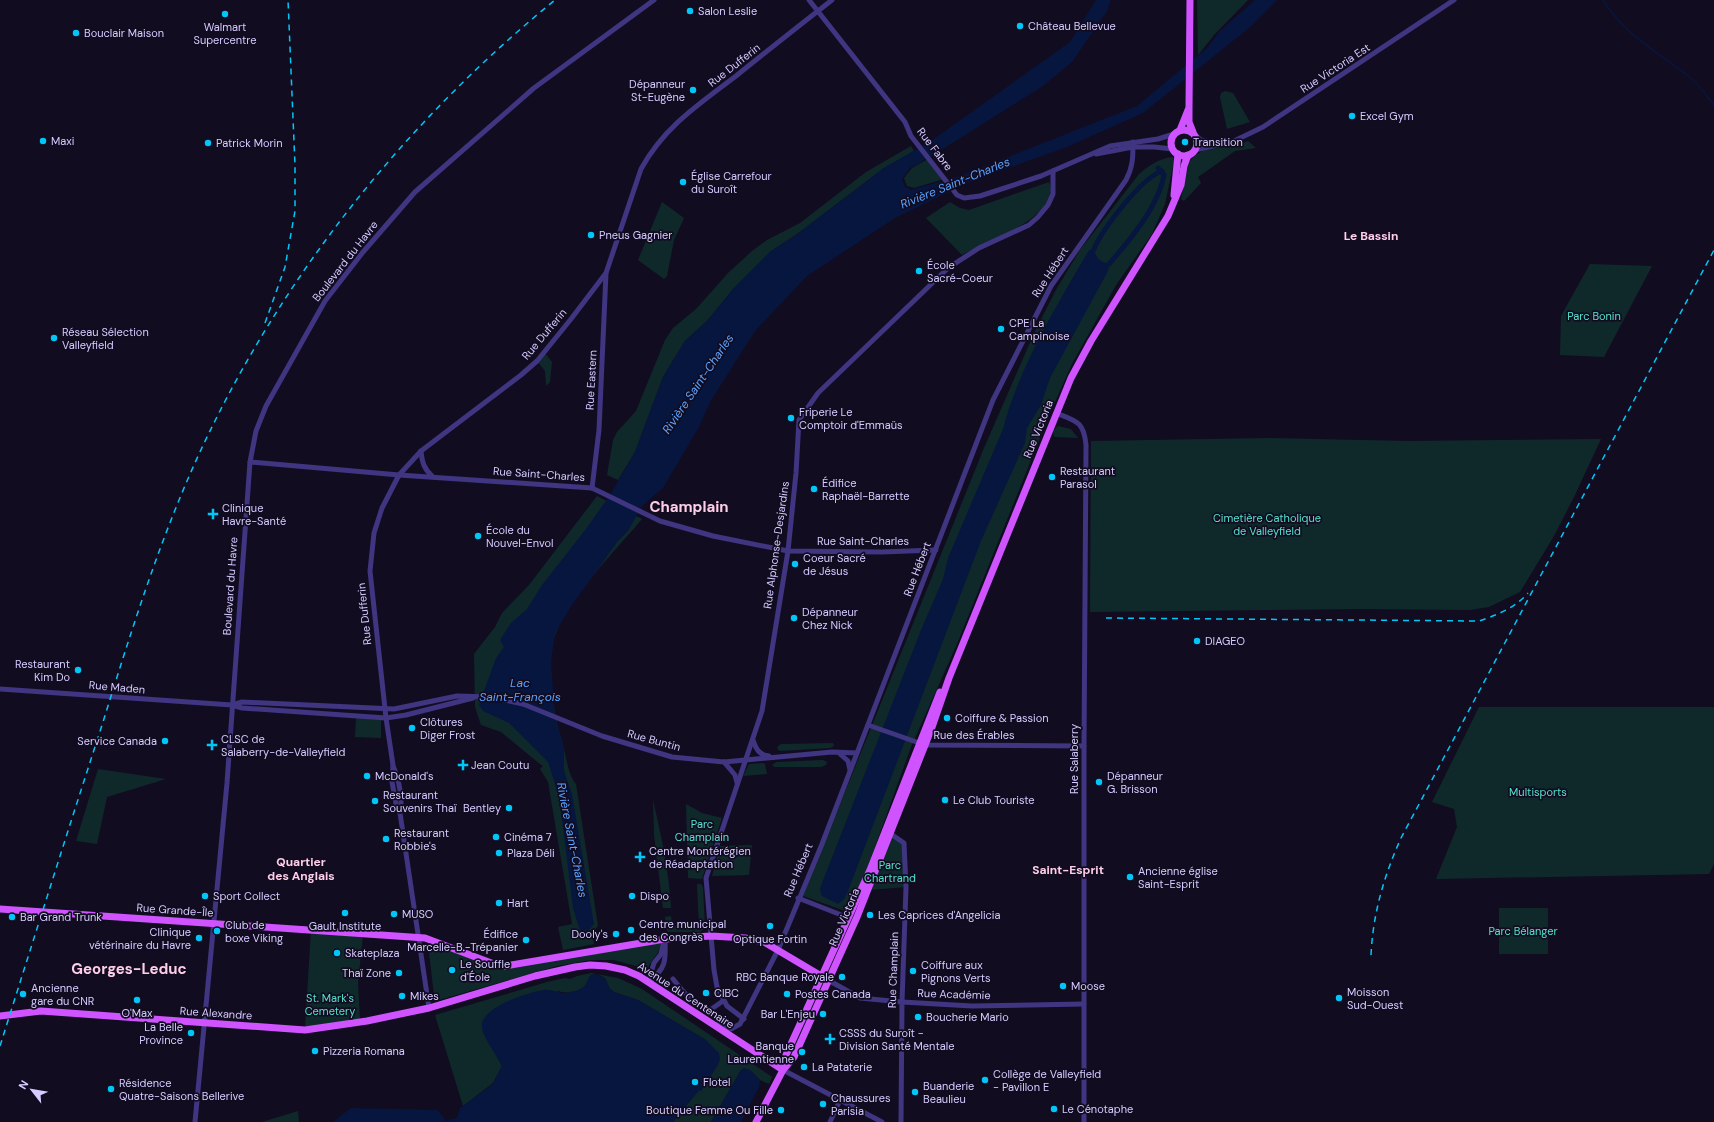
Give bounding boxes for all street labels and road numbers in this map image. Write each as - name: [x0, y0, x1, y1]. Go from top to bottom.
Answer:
- street label: Rue Dufferin: [705, 40, 763, 90]
- street label: Rue Victoria Est: [1298, 40, 1372, 96]
- street label: Rue Fabre: [914, 125, 956, 173]
- street label: Boulevard du Havre: [309, 218, 381, 304]
- street label: Rue Hébert: [1029, 244, 1071, 300]
- street label: Rue Dufferin: [519, 306, 569, 362]
- street label: Rue Eastern: [582, 350, 600, 410]
- street label: Rue Victoria: [1020, 398, 1056, 460]
- street label: Rue Saint-Charles: [493, 464, 585, 484]
- street label: Rue Alphonse-Desjardins: [760, 480, 792, 610]
- street label: Rue Saint-Charles: [817, 534, 909, 548]
- street label: Boulevard du Havre: [220, 536, 240, 636]
- street label: Rue Hébert: [900, 540, 934, 598]
- street label: Rue Dufferin: [354, 582, 374, 646]
- street label: Rue Maden: [88, 678, 146, 696]
- street label: Rue Salaberry: [1067, 724, 1081, 794]
- street label: Rue Buntin: [626, 726, 682, 754]
- street label: Rue des Érables: [934, 728, 1014, 742]
- street label: Rue Hébert: [780, 841, 816, 899]
- street label: Rue Victoria: [826, 886, 862, 948]
- street label: Rue Grande-Île: [136, 900, 214, 920]
- street label: Rue Champlain: [885, 932, 901, 1008]
- street label: Avenue du Centenaire: [635, 959, 737, 1031]
- street label: Rue Académie: [917, 986, 991, 1002]
- street label: Rue Alexandre: [179, 1003, 253, 1023]

